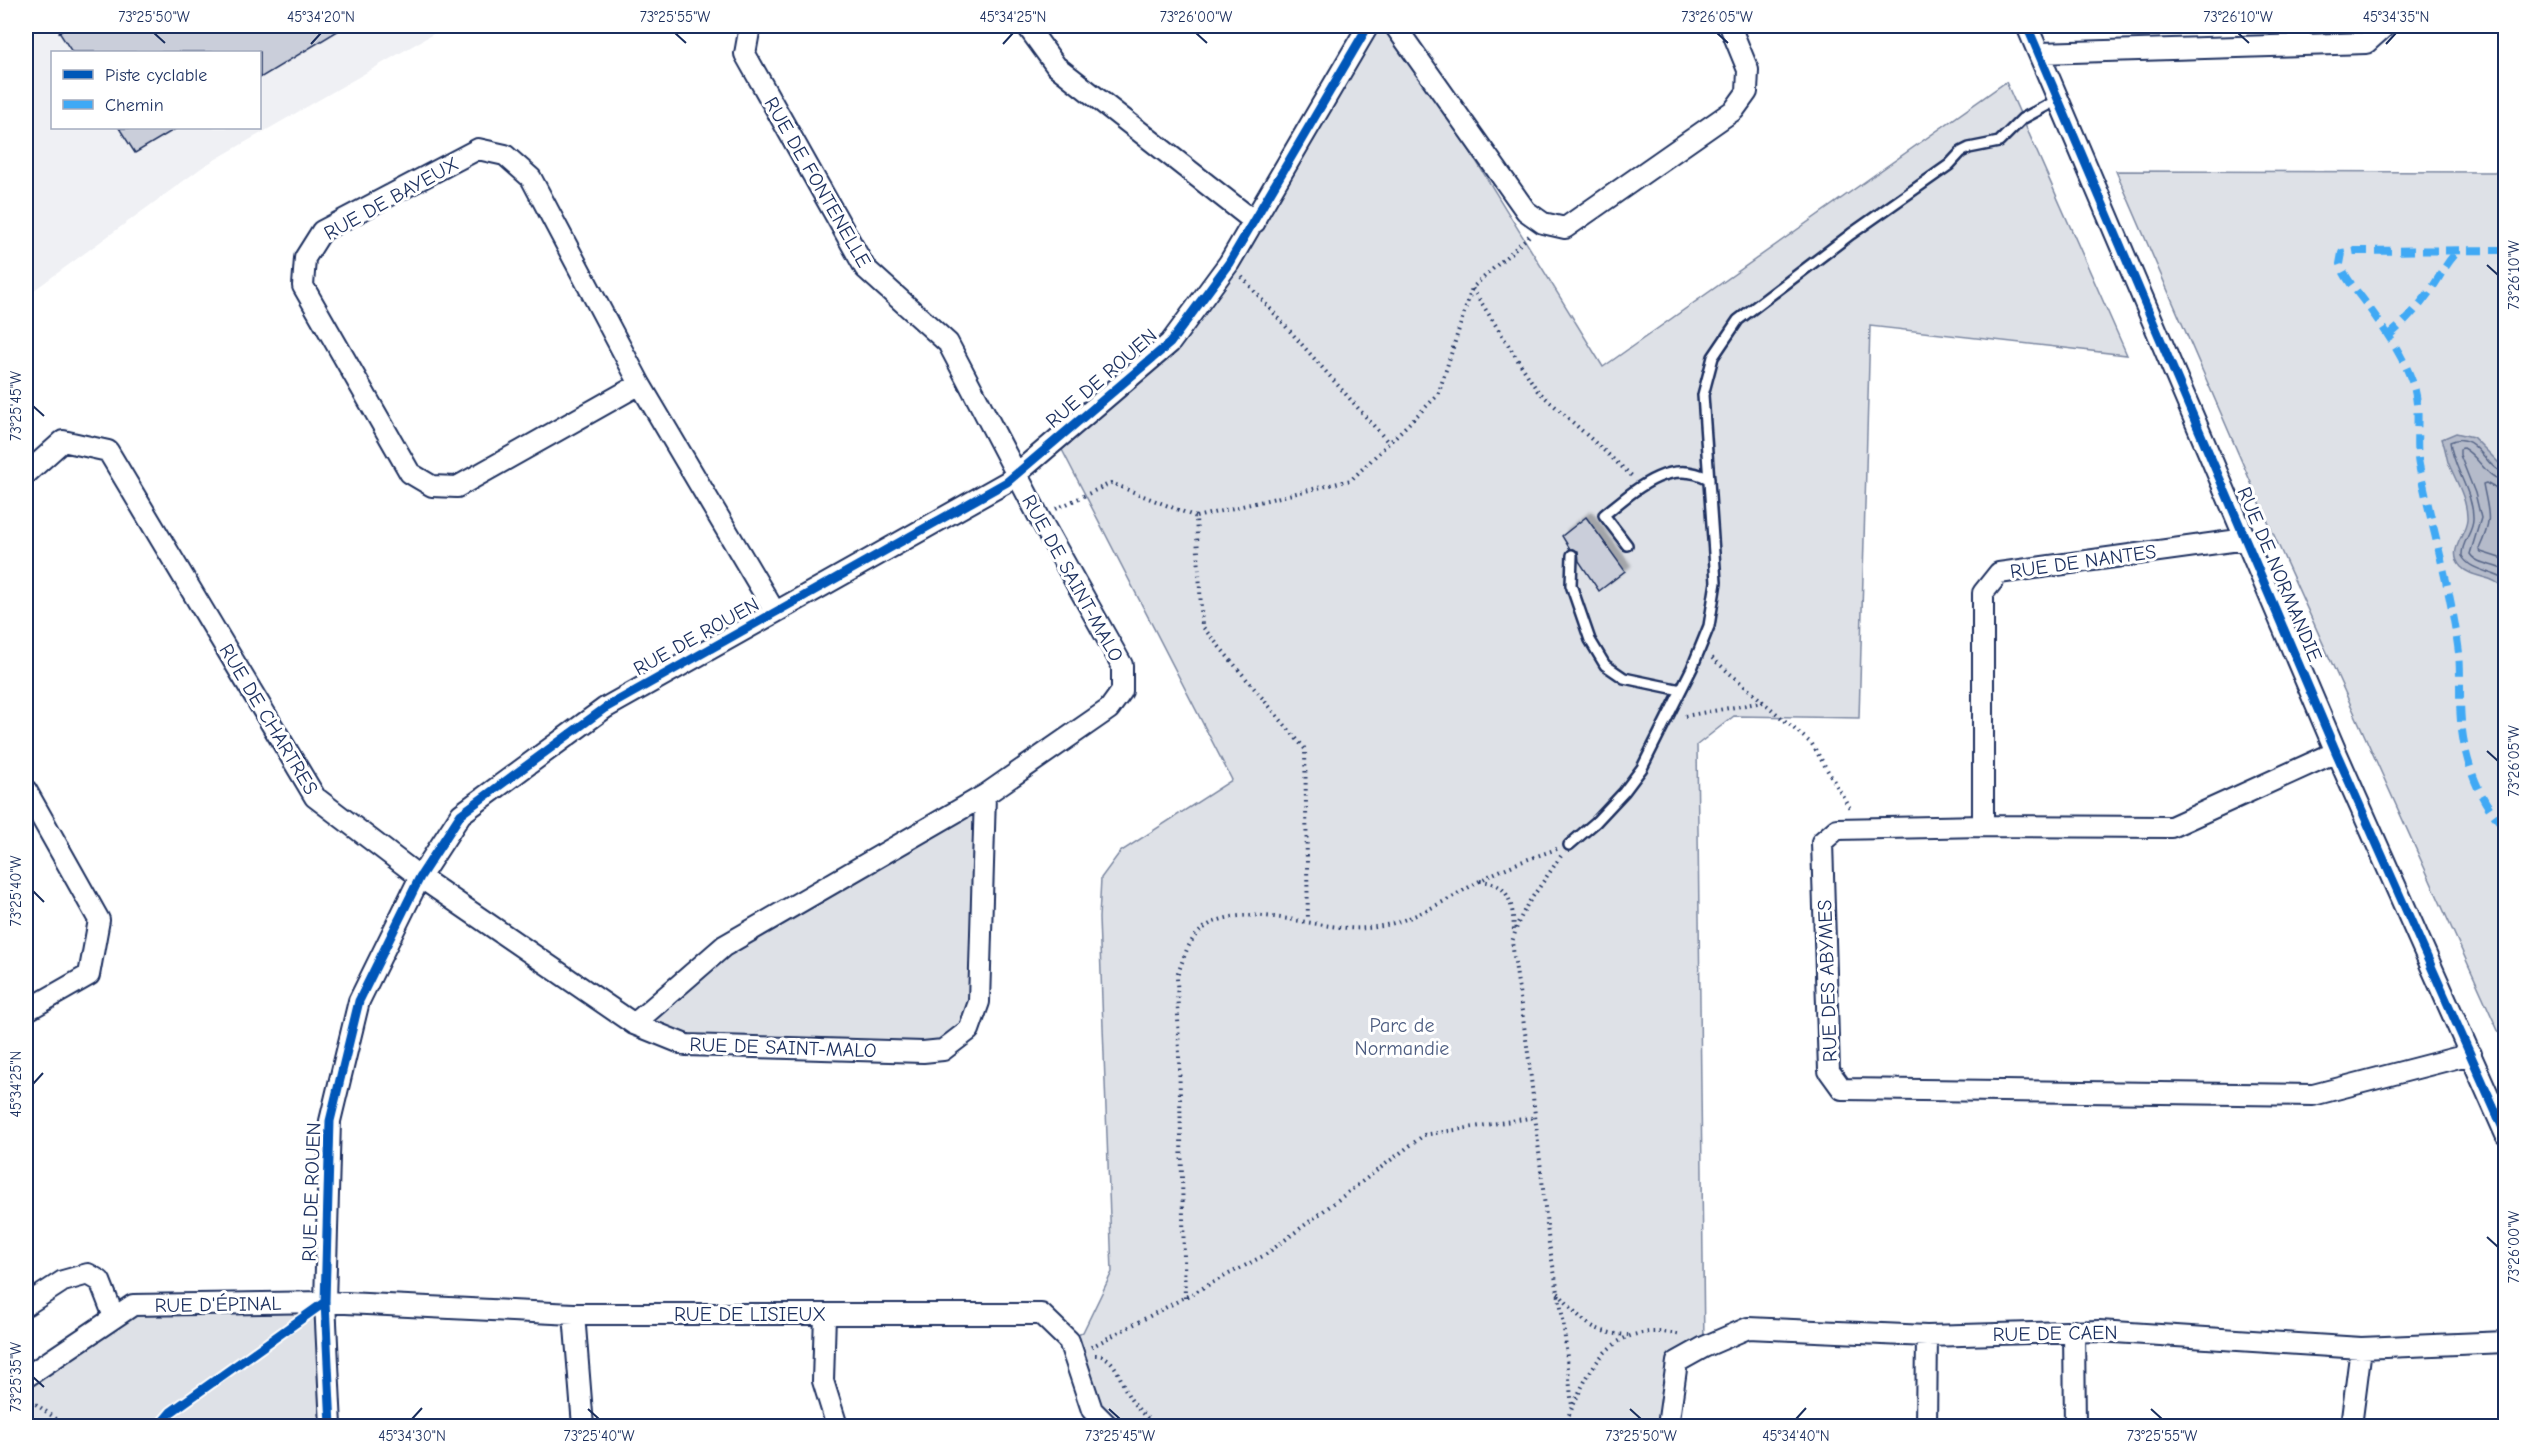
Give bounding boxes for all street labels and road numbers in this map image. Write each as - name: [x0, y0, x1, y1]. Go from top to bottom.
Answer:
- street label: RUE DE FONTENELLE: [759, 93, 876, 271]
- street label: RUE DE BAYEUX: [320, 152, 462, 245]
- street label: RUE DE ROUEN: [1041, 324, 1162, 433]
- street label: RUE DE NORMANDIE: [2232, 484, 2327, 665]
- street label: RUE DE SAINT-MALO: [1017, 491, 1128, 666]
- street label: RUE DE NANTES: [2009, 540, 2158, 583]
- street label: RUE DE ROUEN: [630, 593, 763, 680]
- street label: RUE DE CHARTRES: [215, 640, 323, 799]
- street label: RUE DES ABYMES: [1813, 899, 1842, 1063]
- street label: RUE DE SAINT-MALO: [689, 1033, 877, 1062]
- street label: RUE DE ROUEN: [298, 1122, 325, 1262]
- street label: RUE D'ÉPINAL: [154, 1292, 282, 1317]
- street label: RUE DE LISIEUX: [674, 1303, 826, 1326]
- street label: RUE DE CAEN: [1992, 1321, 2118, 1346]

